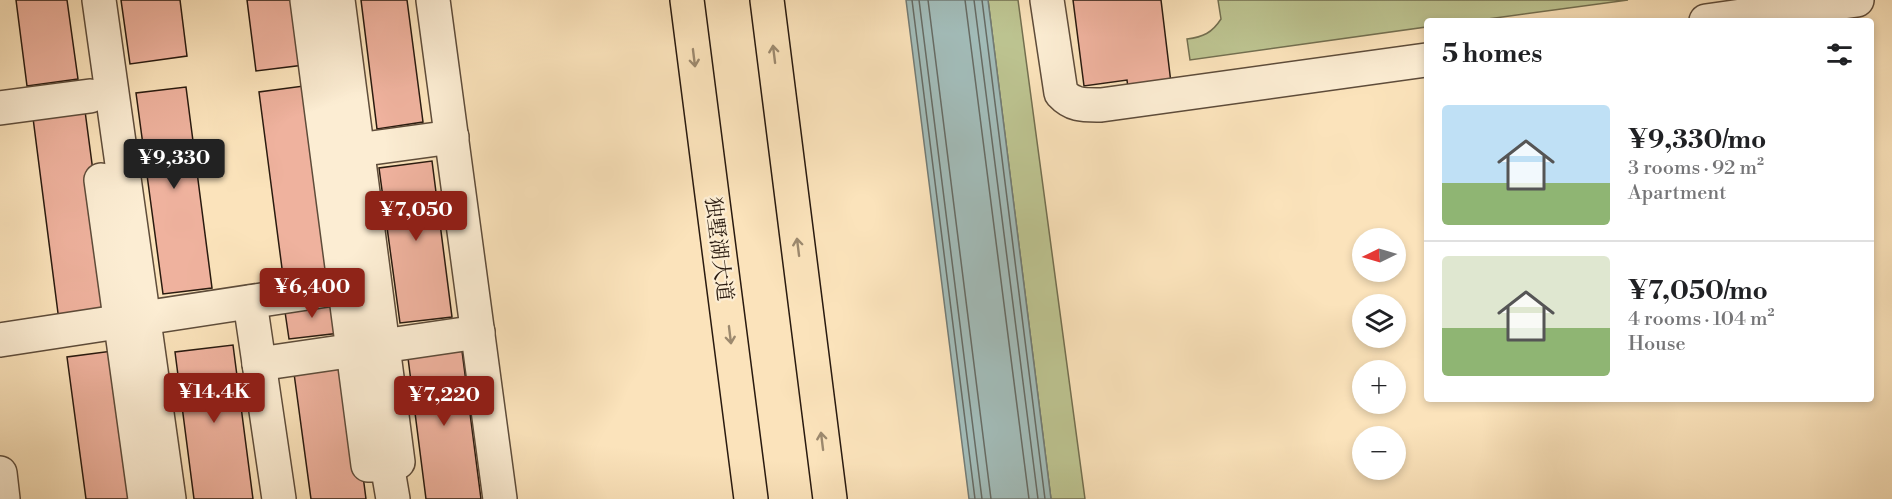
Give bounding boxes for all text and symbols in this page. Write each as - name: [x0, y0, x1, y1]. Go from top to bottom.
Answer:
- text: 5 homes: [1442, 38, 1542, 70]
- icon: filters: [1823, 38, 1856, 71]
- one-way arrow: [768, 45, 779, 64]
- one-way arrow: [689, 48, 700, 67]
- text: ¥9,330/mo: [1628, 124, 1766, 156]
- icon: home: [1490, 129, 1562, 201]
- pin: ¥9,330: [125, 139, 223, 190]
- text: ¥9,330: [138, 146, 210, 171]
- text: 3 rooms · 92 m²: [1628, 156, 1764, 181]
- text: Apartment: [1628, 181, 1726, 206]
- pin: ¥7,050: [367, 191, 465, 242]
- street label: 独墅湖大道: [699, 195, 737, 303]
- text: ¥7,050: [379, 198, 453, 223]
- north arrow: [1352, 228, 1406, 282]
- map controls: [1352, 228, 1406, 480]
- one-way arrow: [792, 238, 803, 258]
- pin: ¥6,400: [263, 268, 361, 319]
- text: ¥6,400: [274, 275, 350, 300]
- text: ¥7,050/mo: [1628, 275, 1768, 307]
- icon: home: [1490, 280, 1562, 352]
- button: layers: [1352, 294, 1406, 348]
- text: 4 rooms · 104 m²: [1628, 307, 1775, 332]
- one-way arrow: [725, 324, 736, 344]
- text: House: [1628, 332, 1686, 357]
- button: +: [1352, 360, 1406, 414]
- pin: ¥14.4K: [165, 373, 263, 424]
- pin: ¥7,220: [395, 376, 493, 427]
- text: ¥14.4K: [178, 380, 250, 405]
- text: ¥7,220: [408, 383, 480, 408]
- button: −: [1352, 426, 1406, 480]
- one-way arrow: [817, 432, 828, 451]

